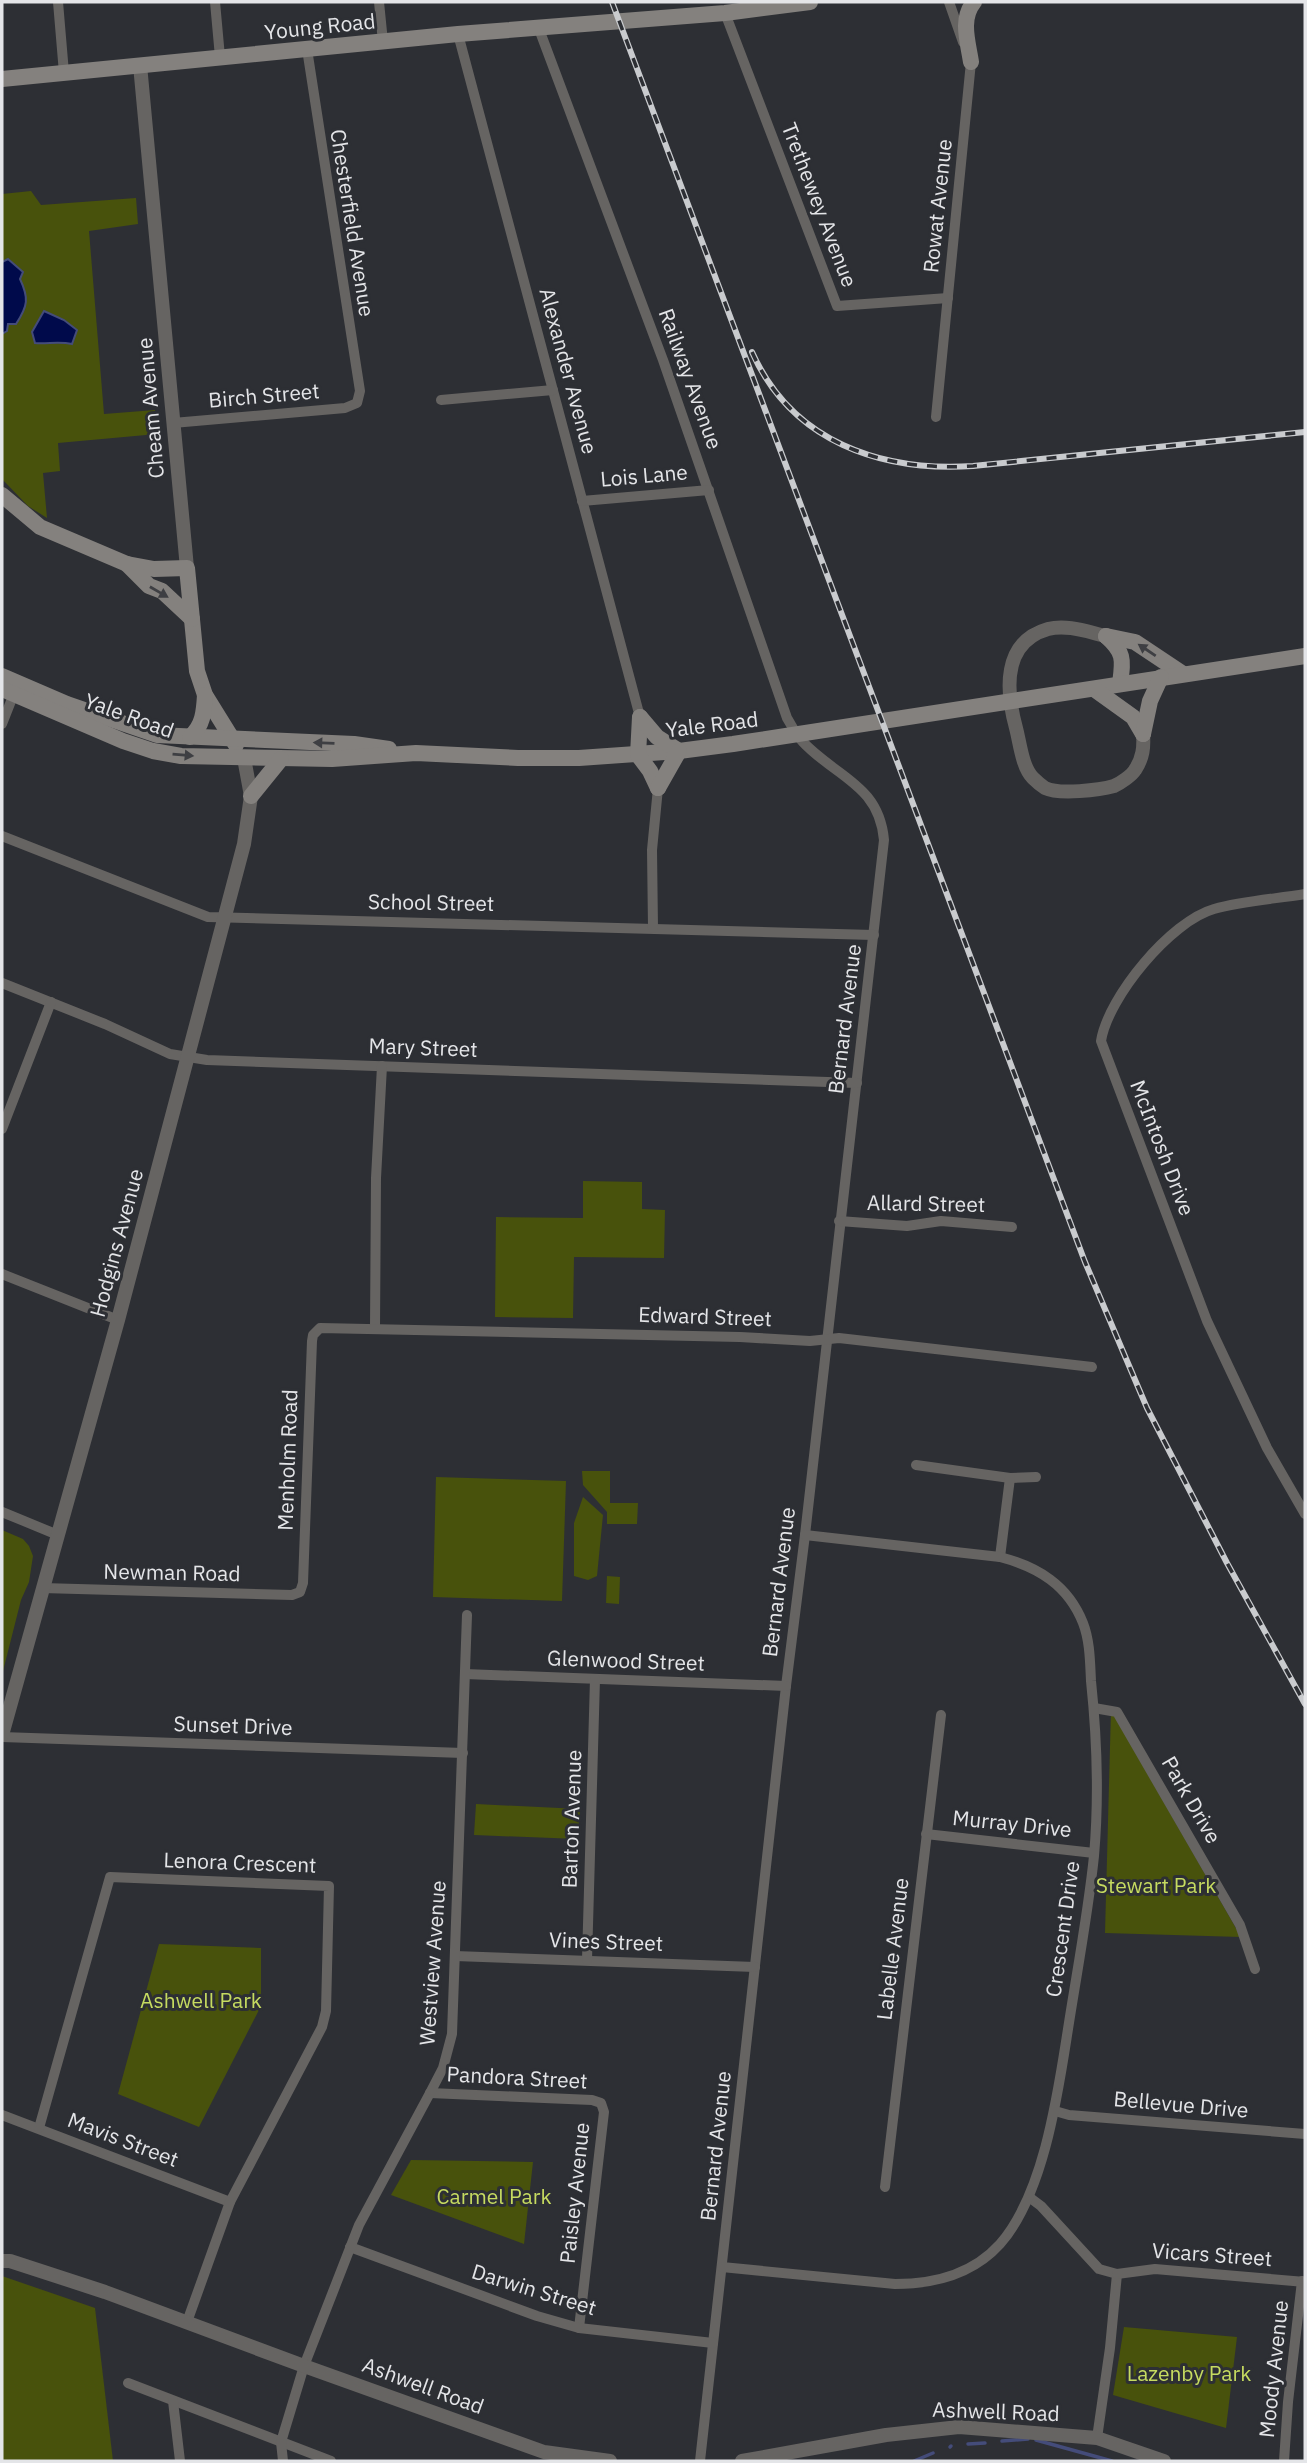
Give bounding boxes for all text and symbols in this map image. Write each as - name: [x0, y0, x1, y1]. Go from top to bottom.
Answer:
- street label: Young Road: [263, 6, 377, 46]
- street label: Trethewey Avenue: [776, 118, 864, 291]
- street label: Chesterfield Avenue: [324, 127, 382, 319]
- street label: Rowat Avenue: [916, 138, 958, 274]
- street label: Alexander Avenue: [533, 285, 605, 457]
- street label: Railway Avenue: [652, 304, 729, 453]
- street label: Cheam Avenue: [130, 337, 170, 480]
- street label: Birch Street: [207, 376, 321, 414]
- street label: Lois Lane: [599, 457, 689, 493]
- one-way arrow: [149, 585, 169, 598]
- one-way arrow: [1138, 643, 1156, 657]
- street label: Yale Road: [81, 686, 178, 744]
- street label: Yale Road: [664, 704, 760, 744]
- one-way arrow: [313, 737, 335, 748]
- one-way arrow: [172, 750, 194, 761]
- street label: School Street: [368, 887, 494, 917]
- street label: Bernard Avenue: [821, 942, 867, 1095]
- street label: Mary Street: [368, 1031, 478, 1063]
- street label: McIntosh Drive: [1124, 1076, 1202, 1219]
- street label: Hodgins Avenue: [83, 1166, 149, 1320]
- street label: Allard Street: [867, 1188, 985, 1218]
- street label: Edward Street: [638, 1300, 772, 1332]
- street label: Menholm Road: [271, 1389, 303, 1531]
- street label: Bernard Avenue: [755, 1505, 801, 1658]
- street label: Newman Road: [103, 1557, 241, 1587]
- street label: Glenwood Street: [547, 1643, 705, 1677]
- street label: Sunset Drive: [173, 1709, 293, 1741]
- street label: Barton Avenue: [555, 1749, 587, 1889]
- street label: Park Drive: [1156, 1751, 1228, 1848]
- street label: Murray Drive: [951, 1803, 1073, 1843]
- street label: Lenora Crescent: [163, 1845, 317, 1879]
- street label: Crescent Drive: [1039, 1859, 1085, 1999]
- park label: Stewart Park: [1096, 1871, 1216, 1899]
- street label: Labelle Avenue: [869, 1876, 915, 2022]
- street label: Westview Avenue: [412, 1879, 452, 2047]
- street label: Vines Street: [548, 1925, 664, 1957]
- park label: Ashwell Park: [140, 1986, 262, 2014]
- street label: Pandora Street: [446, 2059, 588, 2095]
- street label: Bernard Avenue: [693, 2069, 737, 2222]
- street label: Bellevue Drive: [1112, 2084, 1250, 2124]
- street label: Mavis Street: [64, 2105, 183, 2173]
- street label: Paisley Avenue: [553, 2121, 595, 2265]
- park label: Carmel Park: [437, 2182, 552, 2210]
- street label: Vicars Street: [1151, 2236, 1273, 2272]
- street label: Darwin Street: [469, 2257, 600, 2321]
- street label: Moody Avenue: [1252, 2299, 1294, 2439]
- street label: Ashwell Road: [359, 2350, 488, 2420]
- park label: Lazenby Park: [1127, 2359, 1251, 2387]
- street label: Ashwell Road: [932, 2395, 1060, 2427]

